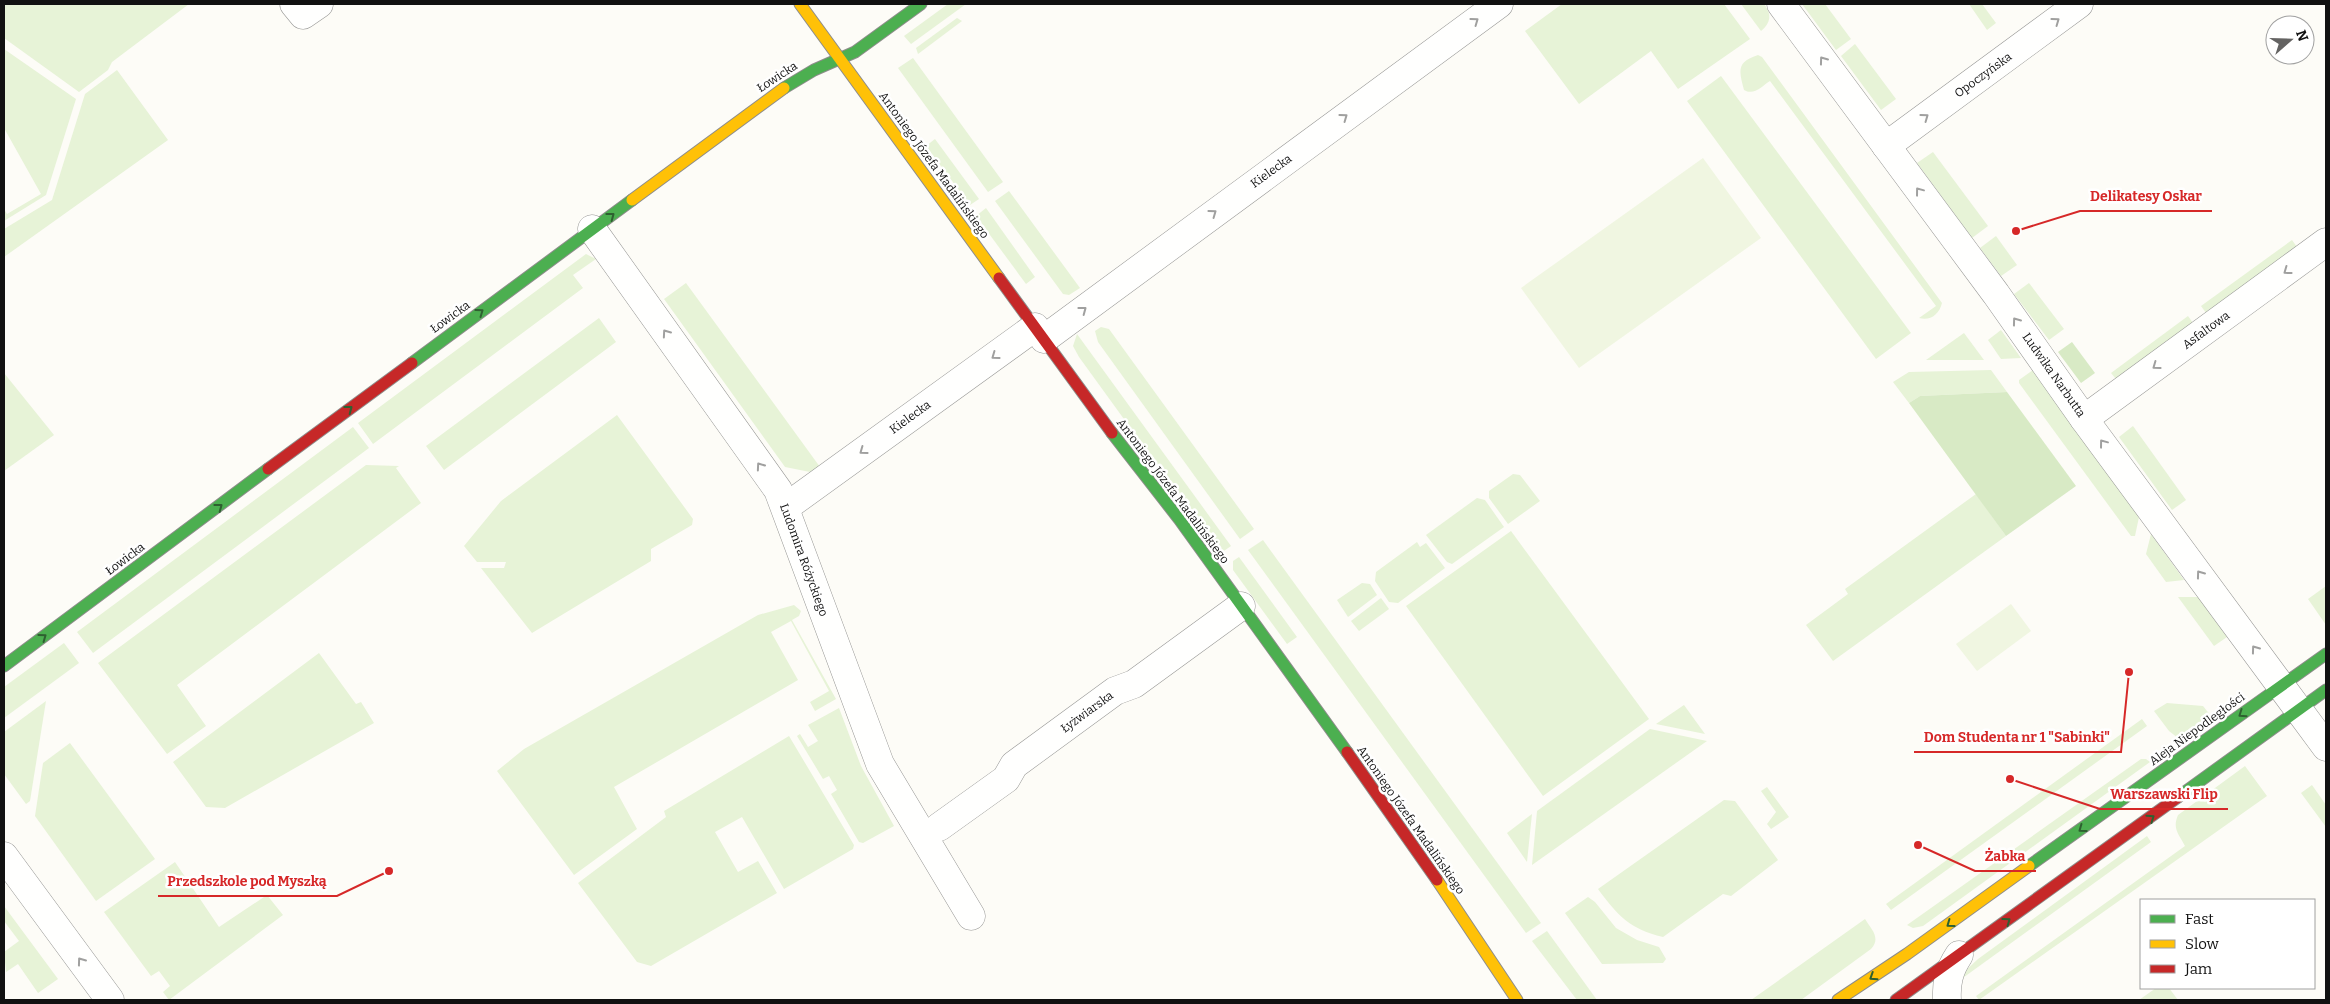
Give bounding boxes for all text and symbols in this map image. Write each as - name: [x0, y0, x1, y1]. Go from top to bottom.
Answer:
- north arrow: [2265, 15, 2315, 65]
- one-way arrow: [1469, 18, 1479, 27]
- one-way arrow: [2050, 18, 2060, 27]
- text: N: [2292, 28, 2312, 44]
- street label: Opoczyńska: [1952, 49, 2015, 100]
- one-way arrow: [1820, 57, 1828, 66]
- street label: Łowicka: [754, 59, 800, 95]
- street label: Antoniego Józefa Madalińskiego: [876, 89, 992, 241]
- one-way arrow: [1338, 115, 1347, 123]
- one-way arrow: [1919, 115, 1928, 123]
- street label: Kielecka: [1248, 151, 1295, 191]
- callout: Delikatesy Oskar: [2080, 182, 2212, 211]
- one-way arrow: [1916, 188, 1924, 197]
- text: Delikatesy Oskar: [2090, 188, 2202, 205]
- one-way arrow: [1207, 211, 1216, 219]
- one-way arrow: [605, 213, 614, 221]
- one-way arrow: [2284, 265, 2293, 273]
- street label: Łowicka: [428, 298, 473, 336]
- one-way arrow: [1077, 308, 1086, 316]
- street label: Asfaltowa: [2180, 308, 2233, 352]
- one-way arrow: [474, 310, 483, 318]
- one-way arrow: [2013, 317, 2022, 327]
- one-way arrow: [663, 329, 672, 339]
- street label: Ludwika Narbutta: [2020, 330, 2089, 420]
- one-way arrow: [991, 350, 1001, 359]
- one-way arrow: [2153, 361, 2162, 369]
- street label: Kielecka: [887, 397, 934, 437]
- one-way arrow: [343, 407, 352, 415]
- street label: Antoniego Józefa Madalińskiego: [1114, 416, 1232, 566]
- one-way arrow: [2100, 439, 2109, 449]
- one-way arrow: [859, 445, 869, 454]
- one-way arrow: [757, 462, 766, 471]
- street label: Ludomira Różyckiego: [777, 502, 831, 618]
- one-way arrow: [213, 504, 222, 512]
- street label: Łowicka: [103, 539, 148, 578]
- one-way arrow: [2197, 571, 2205, 580]
- one-way arrow: [37, 634, 47, 643]
- one-way arrow: [2252, 645, 2261, 655]
- street label: Łyżwiarska: [1058, 688, 1116, 736]
- street label: Aleja Niepodległości: [2147, 689, 2248, 768]
- one-way arrow: [2238, 708, 2248, 717]
- callout: Dom Studenta nr 1 "Sabinki": [1914, 723, 2121, 752]
- text: Dom Studenta nr 1 "Sabinki": [1924, 729, 2110, 746]
- street label: Antoniego Józefa Madalińskiego: [1354, 743, 1468, 897]
- callout: Warszawski Flip: [2100, 780, 2228, 809]
- text: Warszawski Flip: [2110, 786, 2218, 803]
- one-way arrow: [2146, 815, 2155, 824]
- one-way arrow: [2078, 823, 2087, 832]
- callout: Żabka: [1975, 842, 2036, 871]
- text: Żabka: [1985, 847, 2025, 865]
- callout: Przedszkole pod Myszką: [158, 867, 337, 896]
- text: Przedszkole pod Myszką: [167, 873, 327, 890]
- legend: [2140, 899, 2315, 989]
- text: Fast: [2185, 910, 2214, 928]
- one-way arrow: [1946, 918, 1956, 927]
- one-way arrow: [2001, 918, 2011, 927]
- text: Slow: [2185, 935, 2220, 953]
- one-way arrow: [78, 957, 87, 967]
- text: Jam: [2184, 960, 2213, 978]
- one-way arrow: [1869, 971, 1878, 981]

